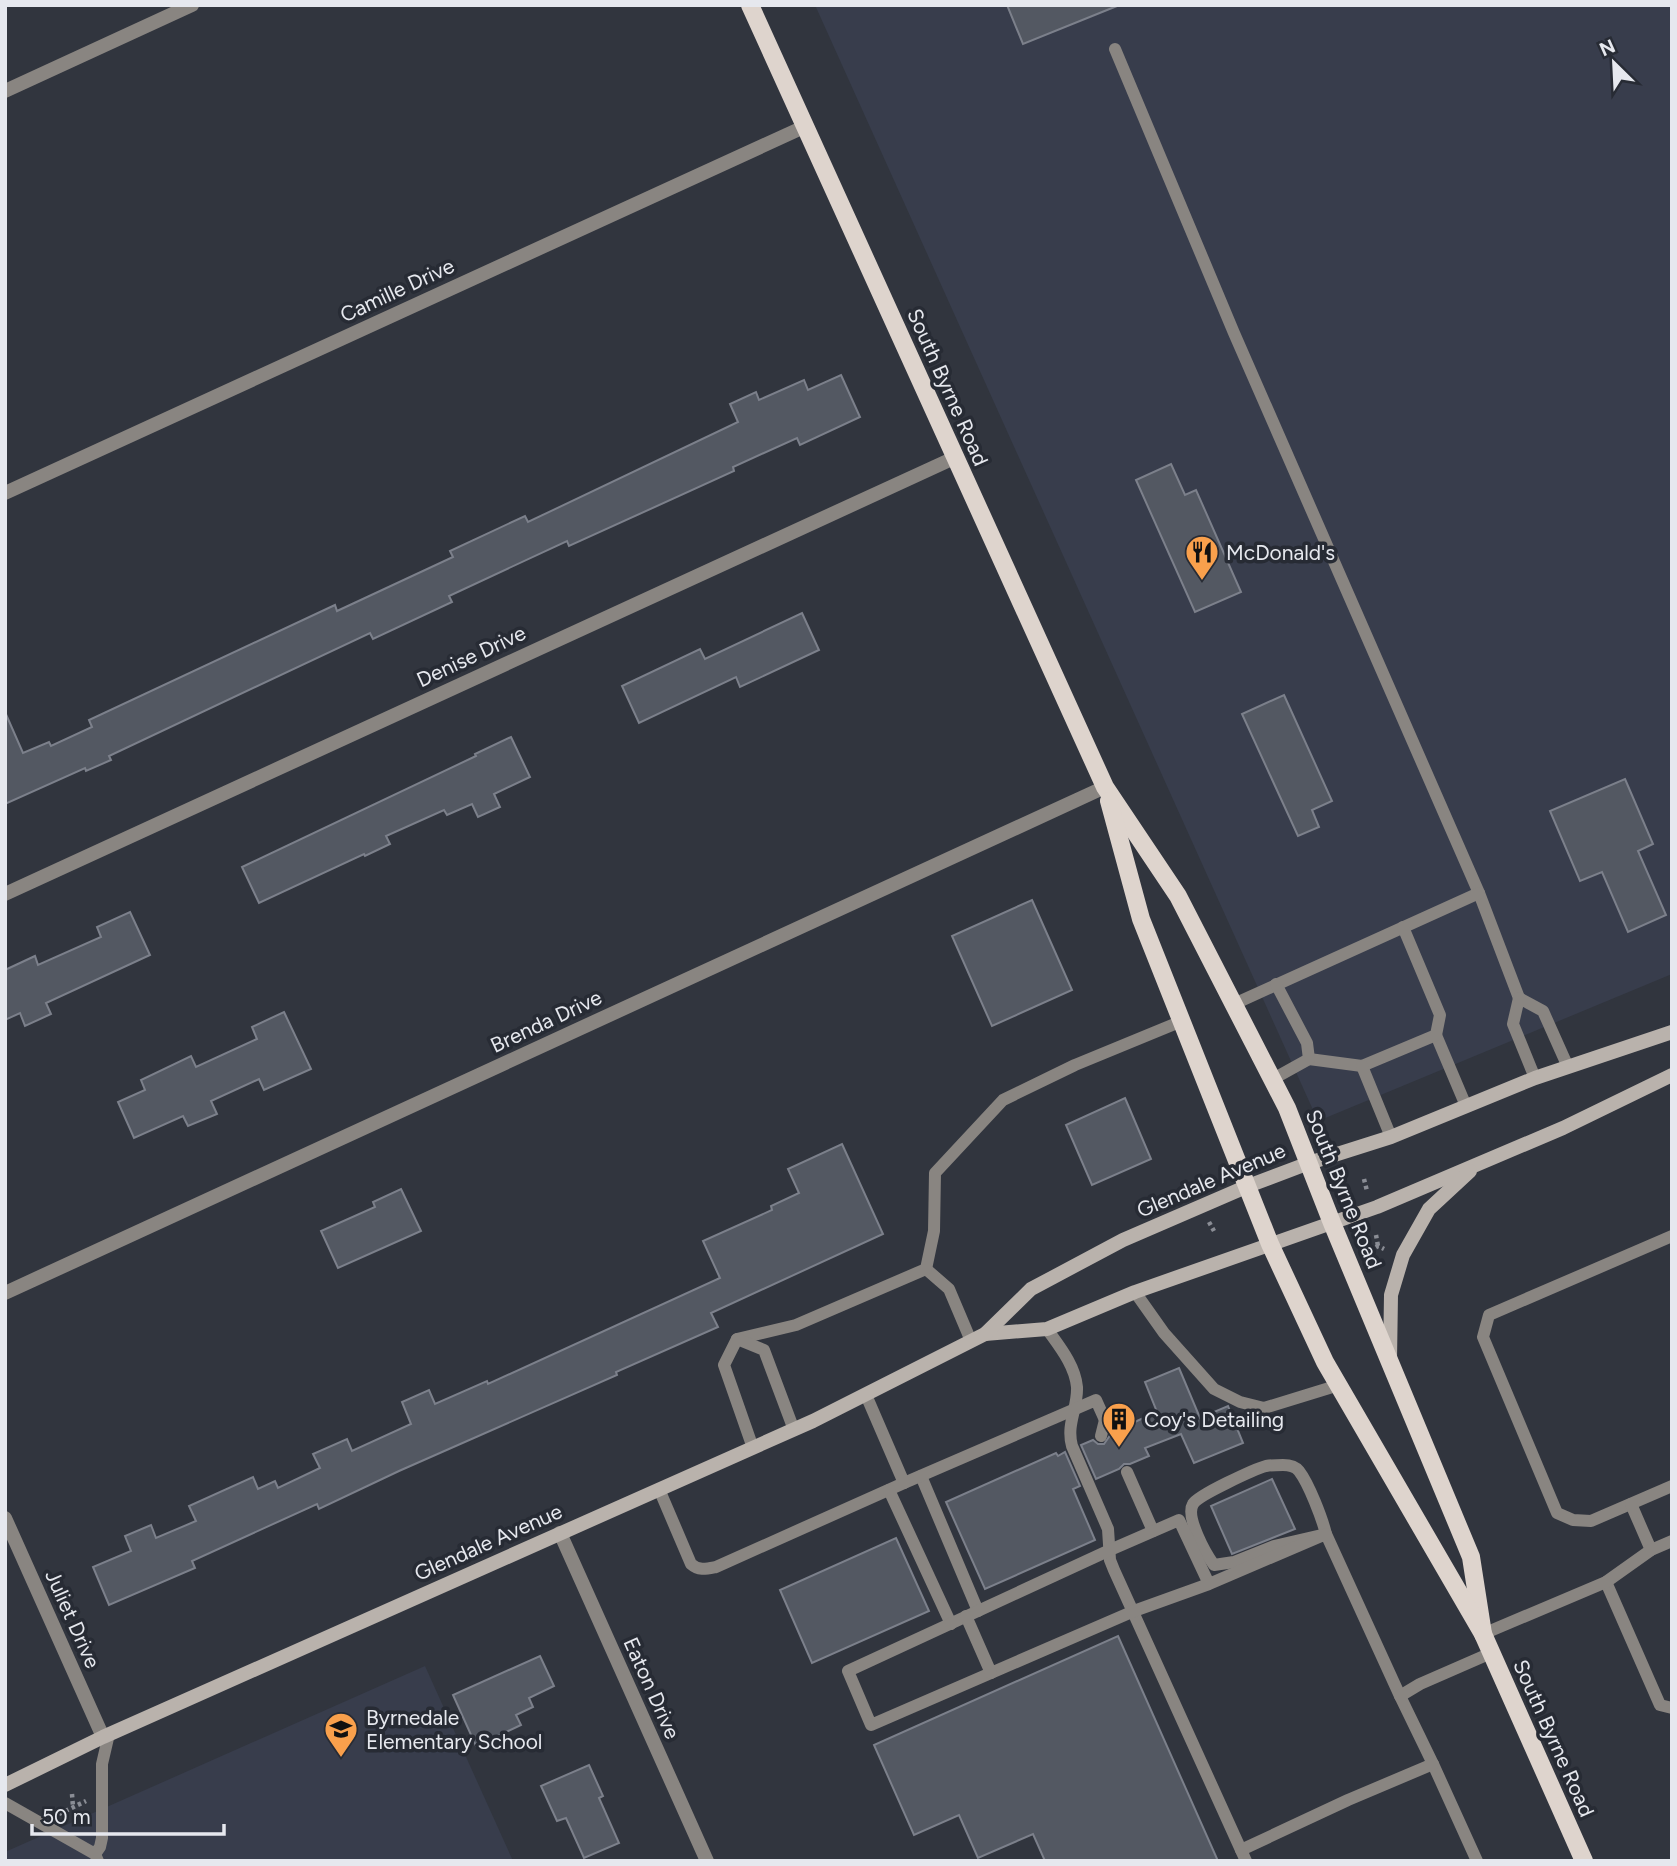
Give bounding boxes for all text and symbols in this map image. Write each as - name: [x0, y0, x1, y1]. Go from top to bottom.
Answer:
- north arrow: [1579, 28, 1649, 98]
- text: N: [1596, 34, 1619, 61]
- street label: Camille Drive: [336, 253, 458, 327]
- street label: South Byrne Road: [902, 305, 994, 469]
- restaurant icon: McDonald's: [1183, 533, 1221, 582]
- place label: McDonald's: [1226, 540, 1335, 565]
- street label: Denise Drive: [412, 620, 530, 692]
- street label: Brenda Drive: [486, 984, 606, 1058]
- street label: South Byrne Road: [1301, 1106, 1387, 1272]
- street label: Glendale Avenue: [1133, 1137, 1289, 1223]
- building icon: Coy's Detailing: [1100, 1400, 1138, 1449]
- place label: Coy's Detailing: [1144, 1407, 1284, 1432]
- street label: Glendale Avenue: [410, 1498, 566, 1586]
- street label: Juliet Drive: [40, 1566, 106, 1672]
- street label: Eaton Drive: [618, 1633, 686, 1743]
- street label: South Byrne Road: [1508, 1656, 1600, 1820]
- place label: Byrnedale Elementary School: [366, 1705, 542, 1754]
- school or university icon: Byrnedale Elementary School: [322, 1710, 360, 1759]
- scale bar: [32, 1792, 224, 1836]
- text: 50 m: [42, 1804, 91, 1829]

